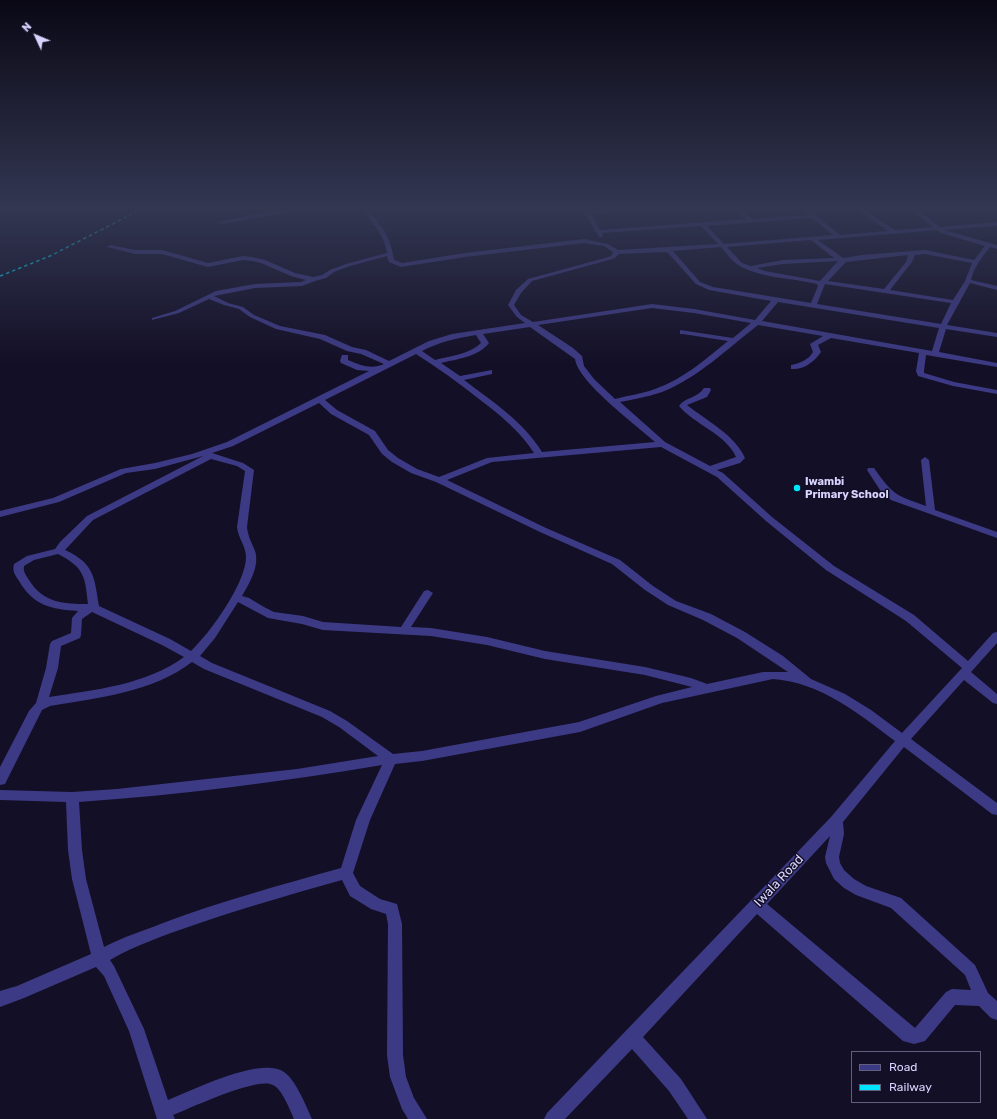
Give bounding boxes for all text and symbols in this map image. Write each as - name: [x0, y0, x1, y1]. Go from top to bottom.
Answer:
- north arrow: [16, 16, 56, 56]
- text: N: [20, 20, 34, 35]
- place label: Iwambi Primary School: [805, 475, 889, 501]
- marker: Iwambi Primary School: [792, 483, 802, 493]
- street label: Iwala Road: [751, 852, 807, 910]
- legend: [851, 1051, 981, 1103]
- text: Road: [889, 1060, 917, 1074]
- text: Railway: [889, 1080, 932, 1094]

